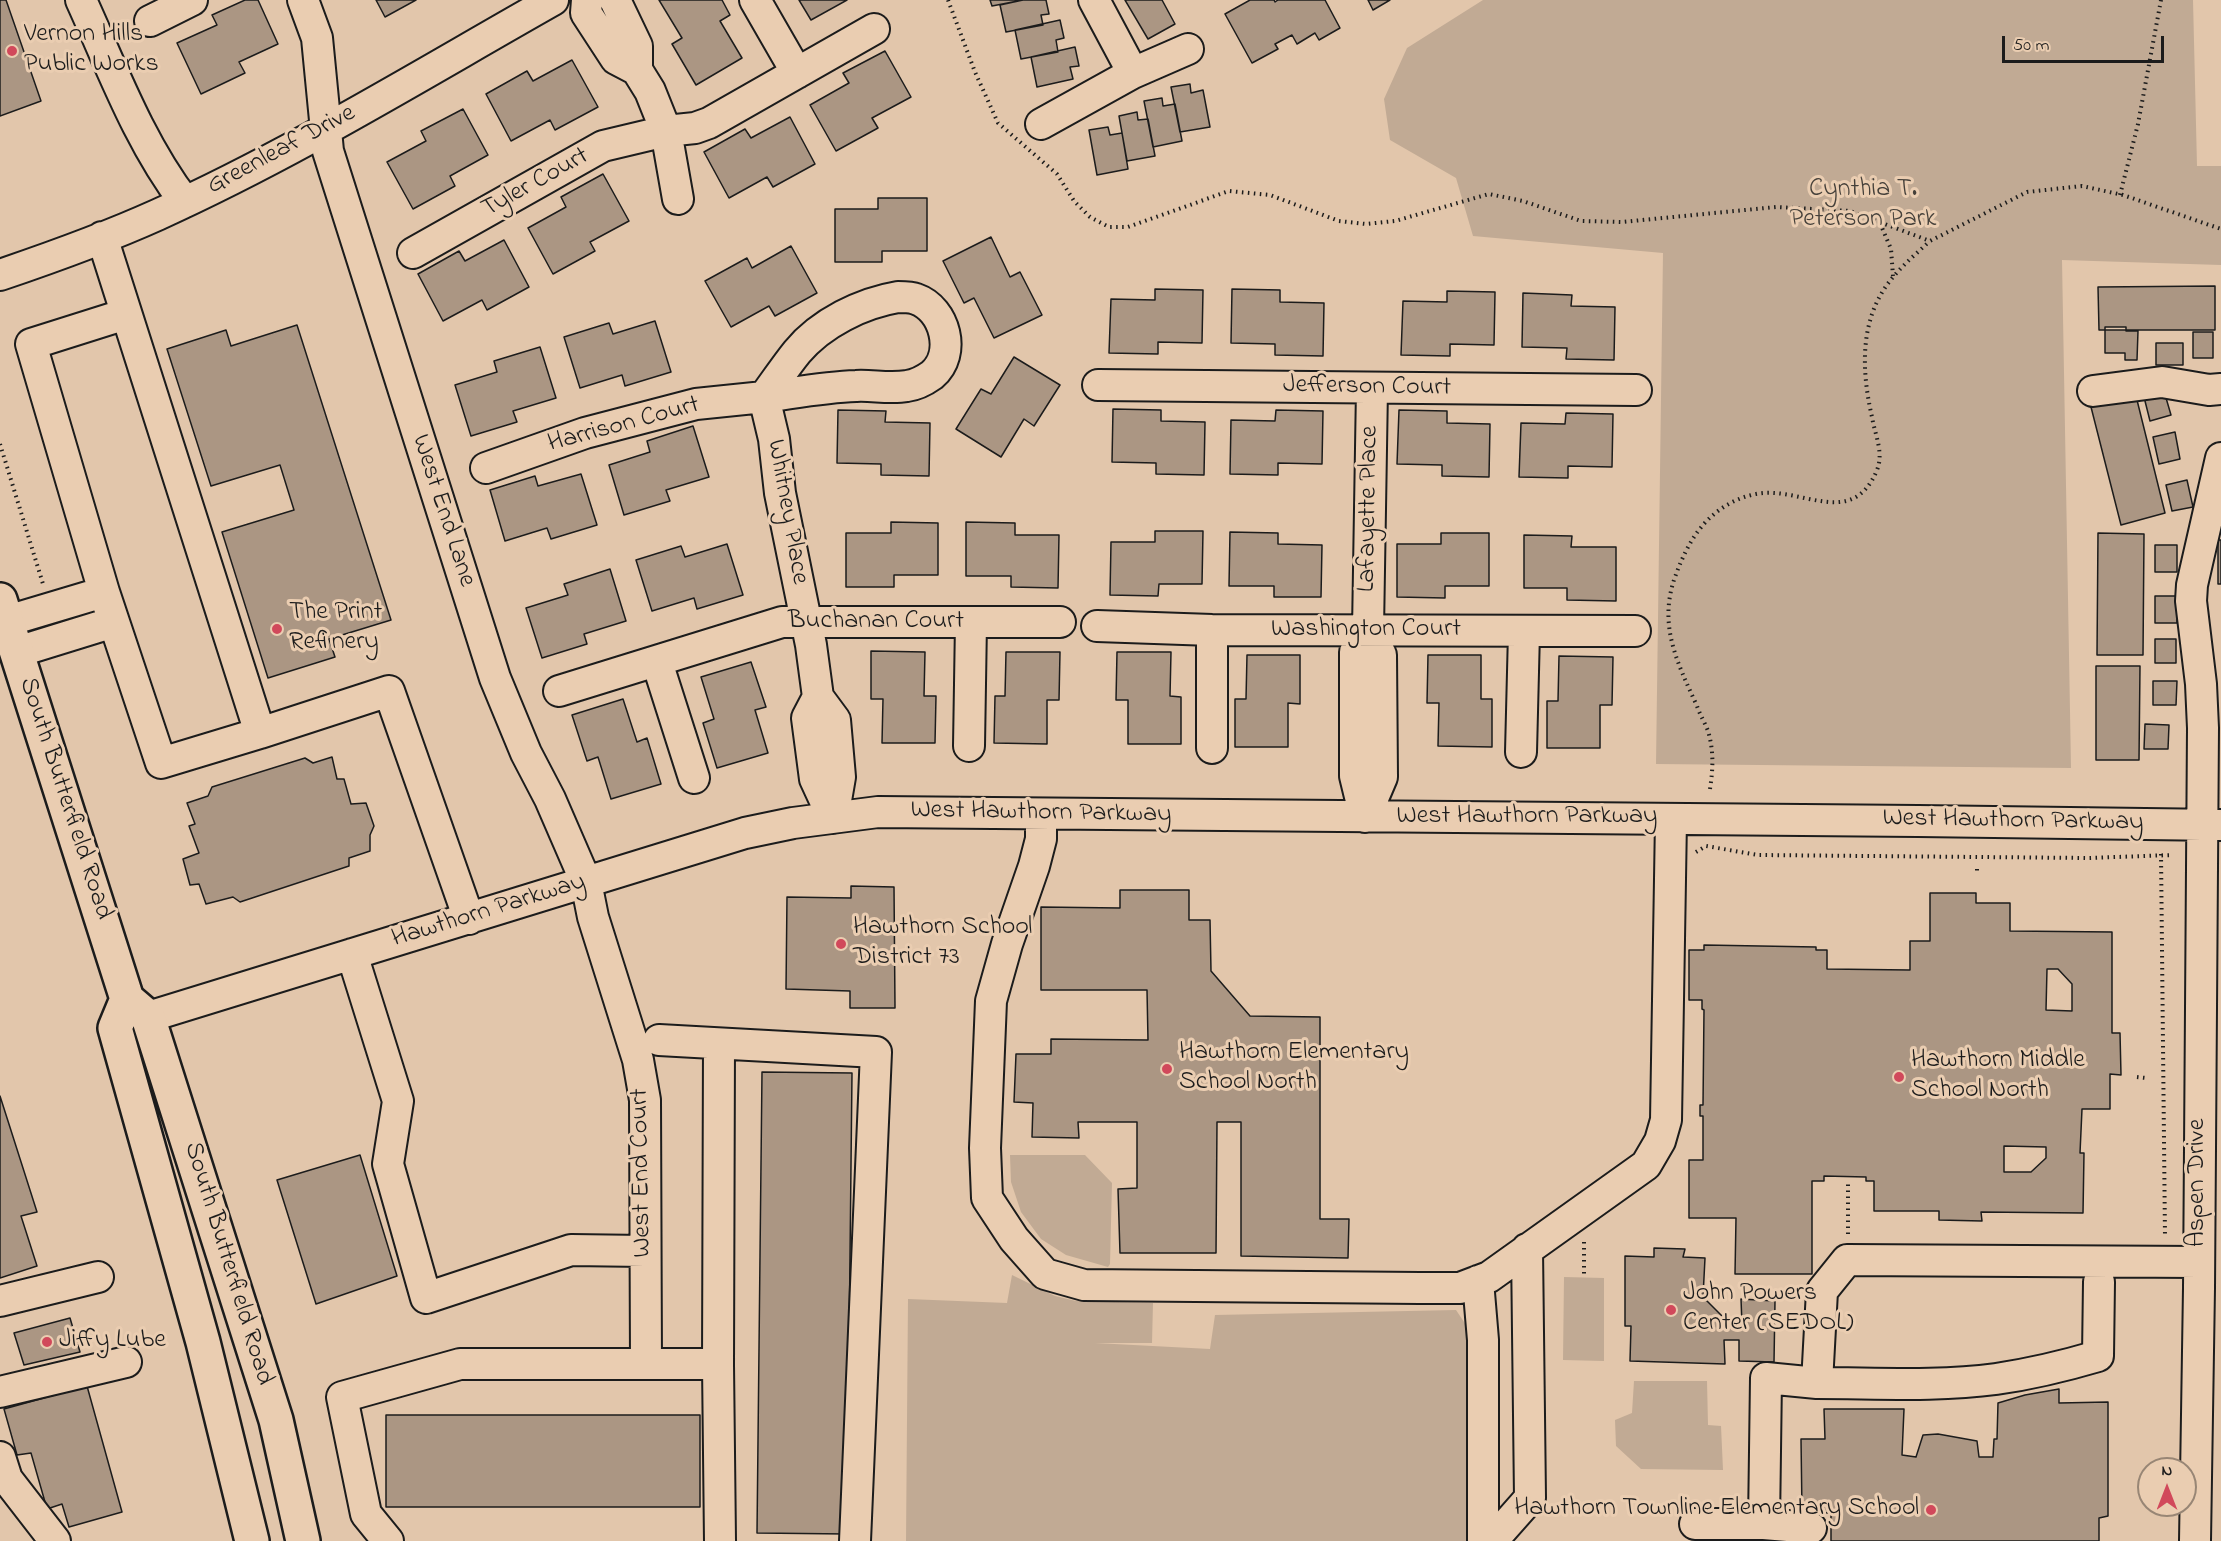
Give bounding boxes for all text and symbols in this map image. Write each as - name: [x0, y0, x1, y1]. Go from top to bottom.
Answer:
- place label: Vernon Hills Public Works: [24, 20, 159, 82]
- scale bar: [2005, 24, 2167, 62]
- text: 50 m: [2013, 33, 2050, 59]
- marker: Vernon Hills Public Works: [5, 44, 19, 58]
- street label: Greenleaf Drive: [203, 99, 361, 203]
- street label: Tyler Court: [477, 142, 595, 226]
- park label: Cynthia T. Peterson Park: [1790, 175, 1936, 236]
- street label: Jefferson Court: [1283, 371, 1451, 405]
- street label: Harrison Court: [545, 391, 703, 461]
- street label: Lafayette Place: [1353, 425, 1387, 593]
- street label: West End Lane: [403, 431, 481, 591]
- street label: Whitney Place: [758, 437, 814, 587]
- place label: The Print Refinery: [289, 598, 382, 660]
- street label: Buchanan Court: [788, 607, 964, 639]
- street label: Washington Court: [1271, 615, 1461, 647]
- marker: The Print Refinery: [270, 622, 284, 636]
- street label: South Butterfield Road: [10, 674, 118, 924]
- street label: West Hawthorn Parkway: [910, 796, 1172, 832]
- street label: West Hawthorn Parkway: [1397, 802, 1657, 834]
- street label: West Hawthorn Parkway: [1882, 804, 2144, 840]
- street label: Hawthorn Parkway: [388, 868, 590, 956]
- place label: Hawthorn School District 73: [853, 913, 1032, 975]
- marker: Hawthorn School District 73: [834, 937, 848, 951]
- place label: Hawthorn Elementary School North: [1179, 1038, 1409, 1100]
- place label: Hawthorn Middle School North: [1911, 1046, 2085, 1108]
- marker: Hawthorn Elementary School North: [1160, 1062, 1174, 1076]
- marker: Hawthorn Middle School North: [1892, 1070, 1906, 1084]
- street label: West End Court: [626, 1088, 660, 1258]
- street label: Aspen Drive: [2183, 1119, 2215, 1247]
- street label: South Butterfield Road: [175, 1139, 279, 1389]
- place label: John Powers Center (SEDOL): [1683, 1279, 1853, 1340]
- marker: John Powers Center (SEDOL): [1664, 1303, 1678, 1317]
- place label: Jiffy Lube: [59, 1326, 166, 1358]
- marker: Jiffy Lube: [40, 1335, 54, 1349]
- north arrow: [2137, 1457, 2197, 1517]
- text: N: [2162, 1459, 2172, 1483]
- place label: Hawthorn Townline Elementary School: [1514, 1494, 1919, 1526]
- marker: Hawthorn Townline Elementary School: [1924, 1503, 1938, 1517]

